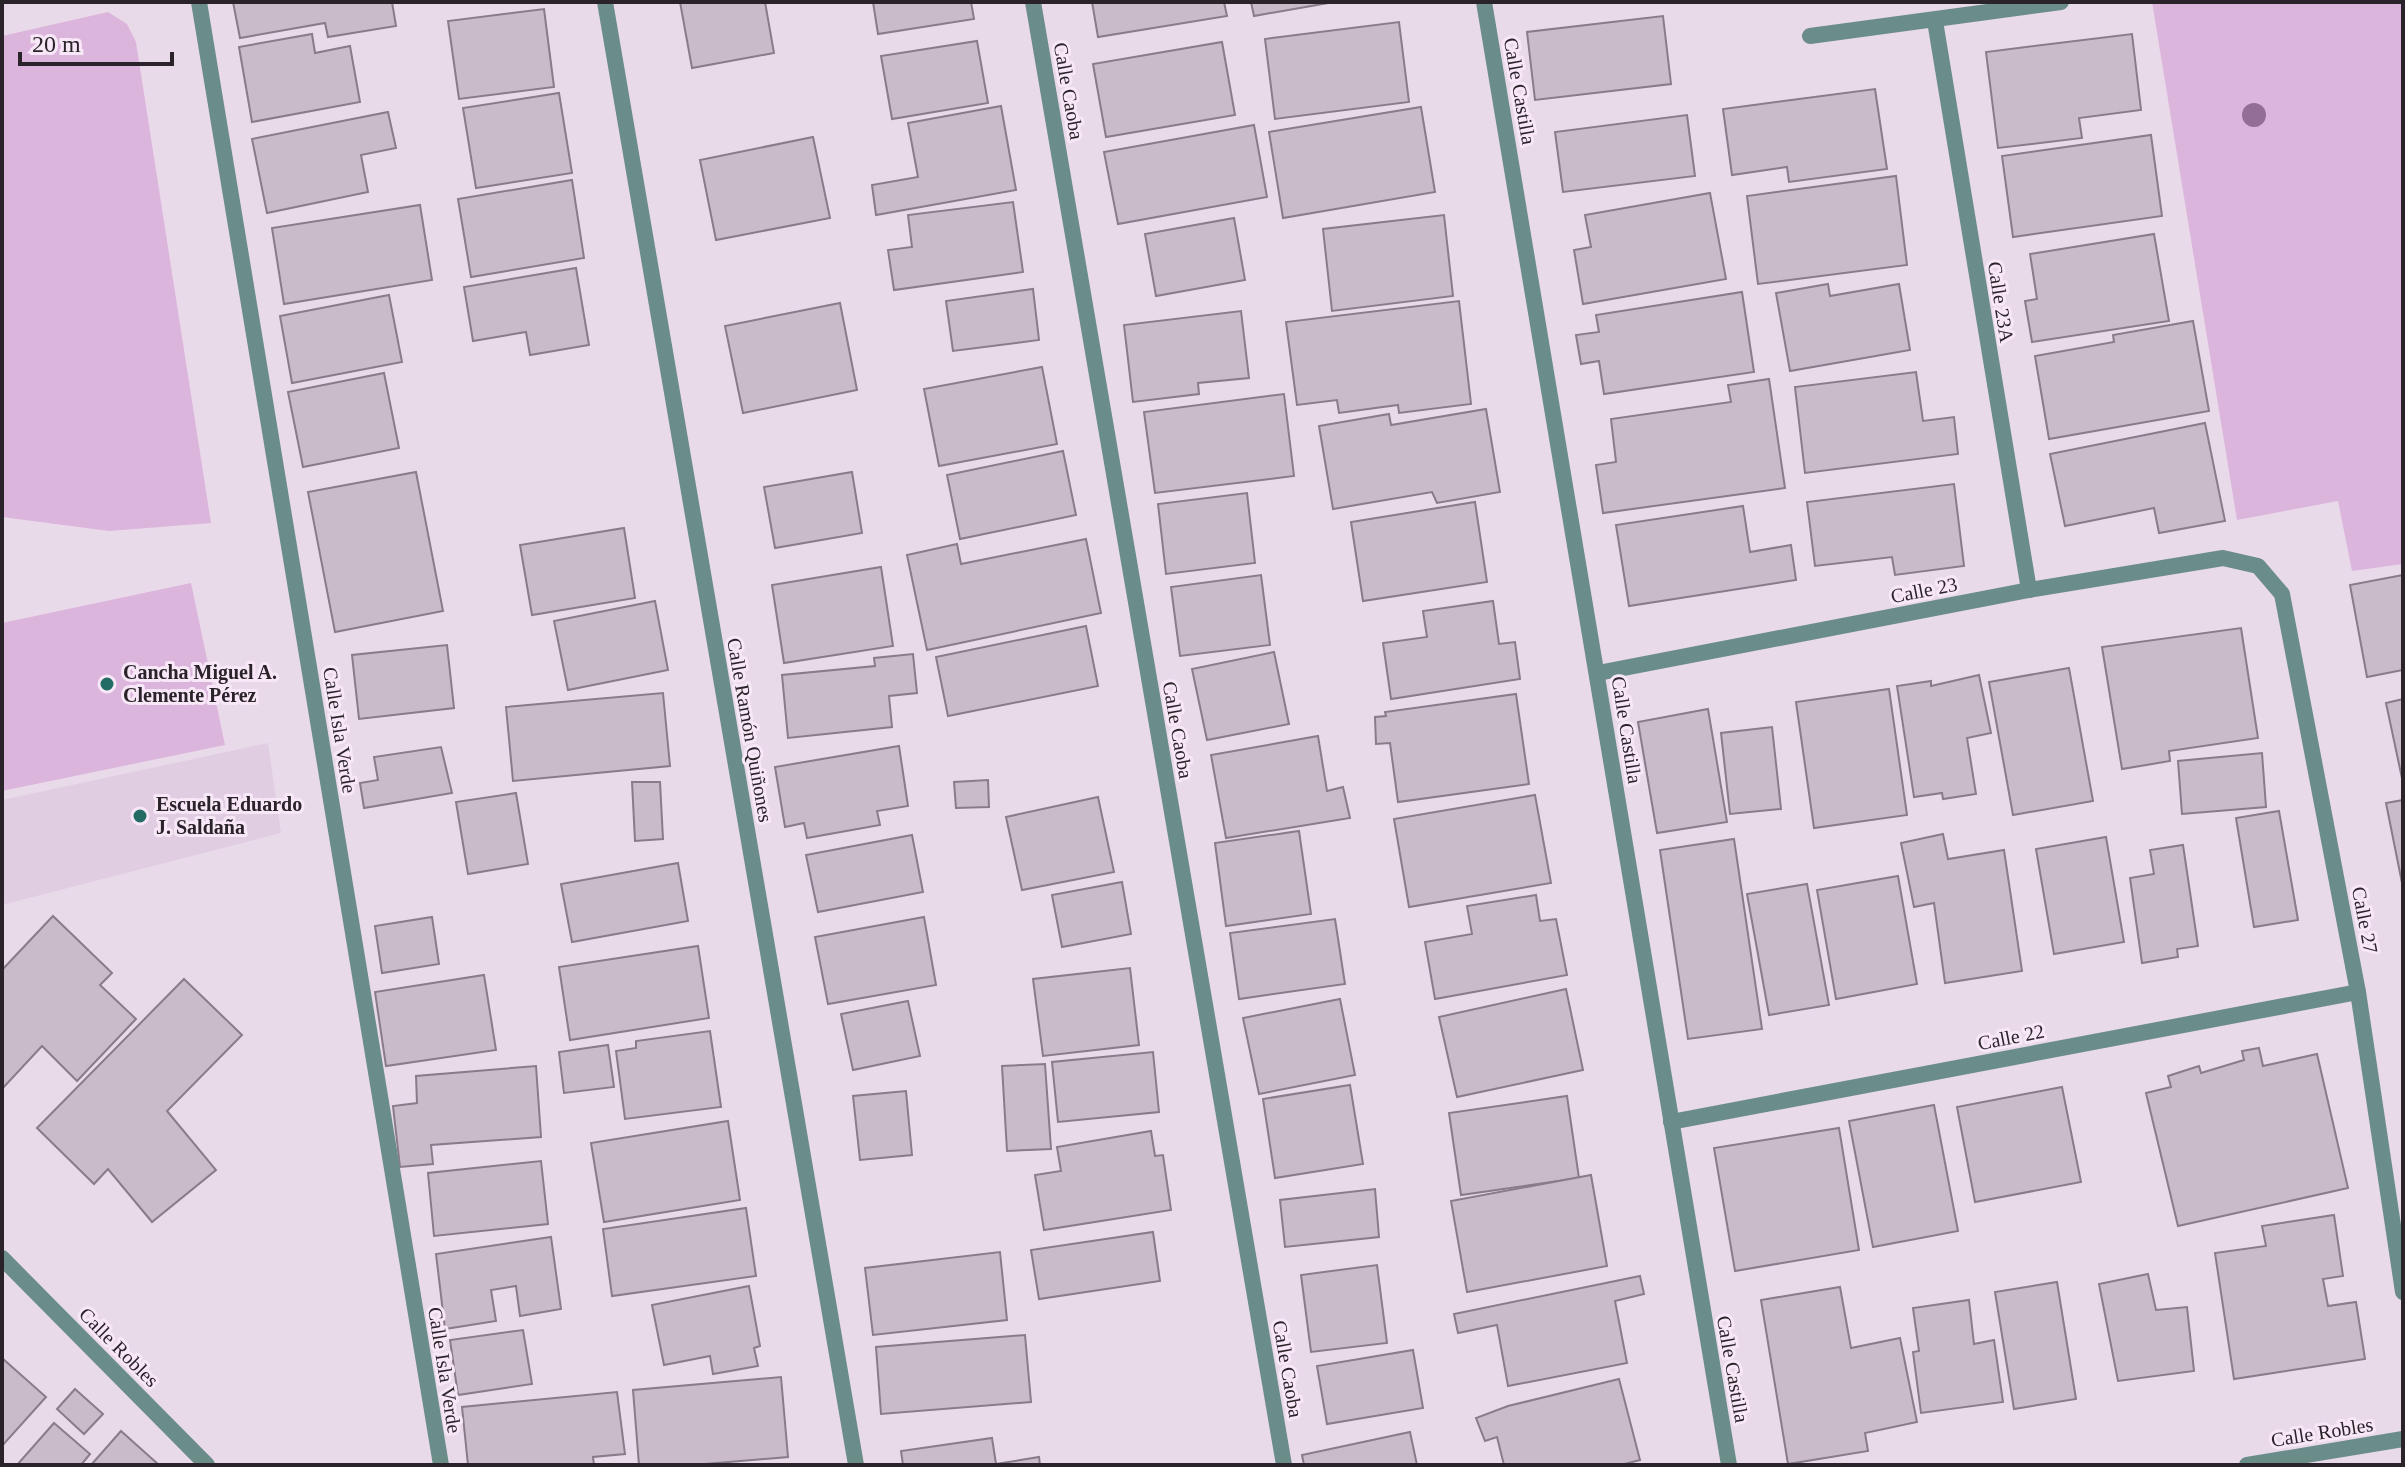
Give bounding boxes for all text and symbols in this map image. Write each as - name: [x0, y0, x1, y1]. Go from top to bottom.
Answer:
- scale bar: [20, 16, 172, 66]
- text: 20 m: [32, 31, 81, 57]
- street label: Calle Castilla: [1500, 36, 1540, 146]
- street label: Calle Caoba: [1050, 41, 1088, 141]
- street label: Calle 23A: [1984, 260, 2018, 345]
- street label: Calle 23: [1889, 573, 1959, 607]
- street label: Calle Ramón Quiñones: [723, 636, 777, 824]
- place label: Cancha Miguel A. Clemente Pérez: [123, 661, 277, 706]
- street label: Calle Isla Verde: [319, 665, 361, 795]
- marker: Cancha Miguel A. Clemente Pérez: [98, 675, 116, 693]
- street label: Calle Castilla: [1608, 675, 1646, 785]
- street label: Calle Caoba: [1159, 680, 1197, 780]
- place label: Escuela Eduardo J. Saldaña: [156, 793, 302, 838]
- marker: Escuela Eduardo J. Saldaña: [131, 807, 149, 825]
- street label: Calle 27: [2348, 885, 2382, 955]
- street label: Calle 22: [1976, 1020, 2046, 1054]
- street label: Calle Robles: [75, 1303, 163, 1391]
- street label: Calle Isla Verde: [424, 1305, 466, 1435]
- street label: Calle Castilla: [1713, 1314, 1753, 1424]
- street label: Calle Caoba: [1269, 1319, 1307, 1419]
- street label: Calle Robles: [2270, 1413, 2375, 1451]

